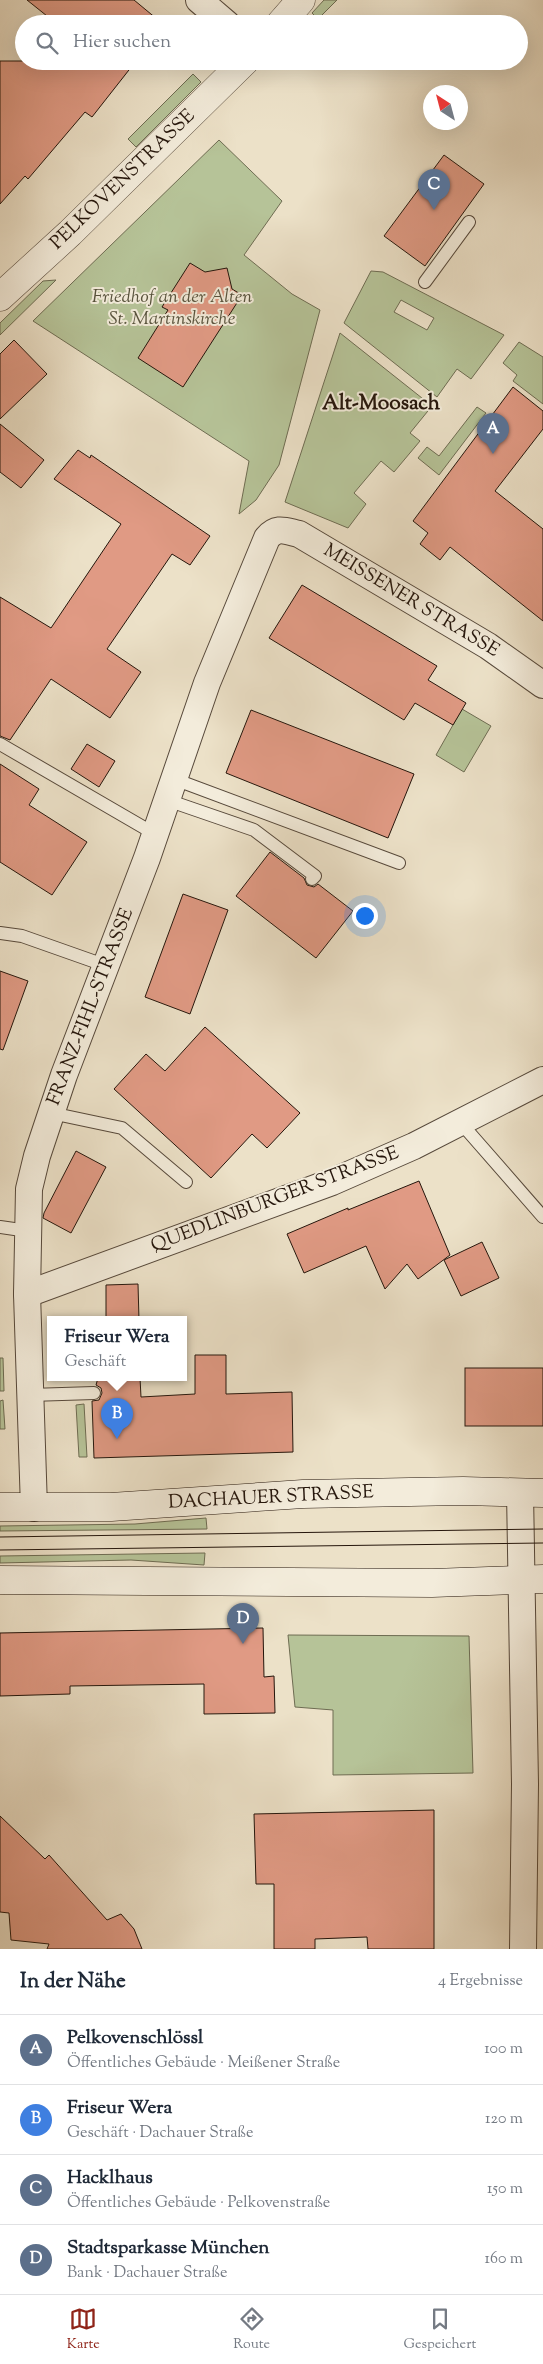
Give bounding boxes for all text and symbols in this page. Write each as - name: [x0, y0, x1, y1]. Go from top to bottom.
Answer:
- search box: [15, 15, 528, 70]
- icon: search: [33, 29, 61, 57]
- text: Hier suchen: [73, 29, 171, 56]
- north arrow: [423, 85, 468, 130]
- street label: PELKOVENSTRASSE: [45, 103, 202, 256]
- pin: C: [418, 169, 450, 210]
- park label: Friedhof an der Alten St. Martinskirche: [92, 284, 252, 333]
- district label: Alt-Moosach: [322, 389, 441, 419]
- pin: A: [477, 413, 509, 454]
- street label: MEISSENER STRASSE: [318, 538, 505, 665]
- your location: [352, 903, 378, 929]
- street label: FRANZ-FIHL-STRASSE: [41, 904, 141, 1109]
- street label: QUEDLINBURGER STRASSE: [147, 1140, 403, 1260]
- popup: [47, 1316, 187, 1381]
- text: Friseur Wera: [64, 1324, 170, 1351]
- text: Geschäft: [64, 1351, 126, 1374]
- pin: B: [101, 1398, 133, 1439]
- street label: DACHAUER STRASSE: [168, 1479, 375, 1517]
- pin: D: [227, 1603, 259, 1644]
- text: In der Nähe: [20, 1967, 126, 1997]
- text: 4 Ergebnisse: [438, 1970, 523, 1993]
- text: Pelkovenschlössl: [67, 2025, 203, 2052]
- text: A: [30, 2038, 43, 2061]
- text: 100 m: [484, 2038, 523, 2061]
- text: Öffentliches Gebäude · Meißener Straße: [67, 2052, 340, 2075]
- text: Friseur Wera: [67, 2095, 172, 2122]
- text: B: [31, 2108, 41, 2131]
- text: 120 m: [485, 2108, 523, 2131]
- text: Geschäft · Dachauer Straße: [67, 2122, 253, 2145]
- text: Hacklhaus: [67, 2165, 153, 2192]
- text: C: [30, 2178, 42, 2201]
- text: 150 m: [487, 2178, 523, 2201]
- text: Öffentliches Gebäude · Pelkovenstraße: [67, 2192, 330, 2215]
- text: Stadtsparkasse München: [67, 2235, 270, 2262]
- text: D: [30, 2248, 42, 2271]
- text: 160 m: [485, 2248, 523, 2271]
- text: Bank · Dachauer Straße: [67, 2262, 227, 2285]
- tab: Karte: [67, 2305, 100, 2355]
- tab: Route: [233, 2305, 270, 2355]
- tab: Gespeichert: [404, 2305, 476, 2355]

